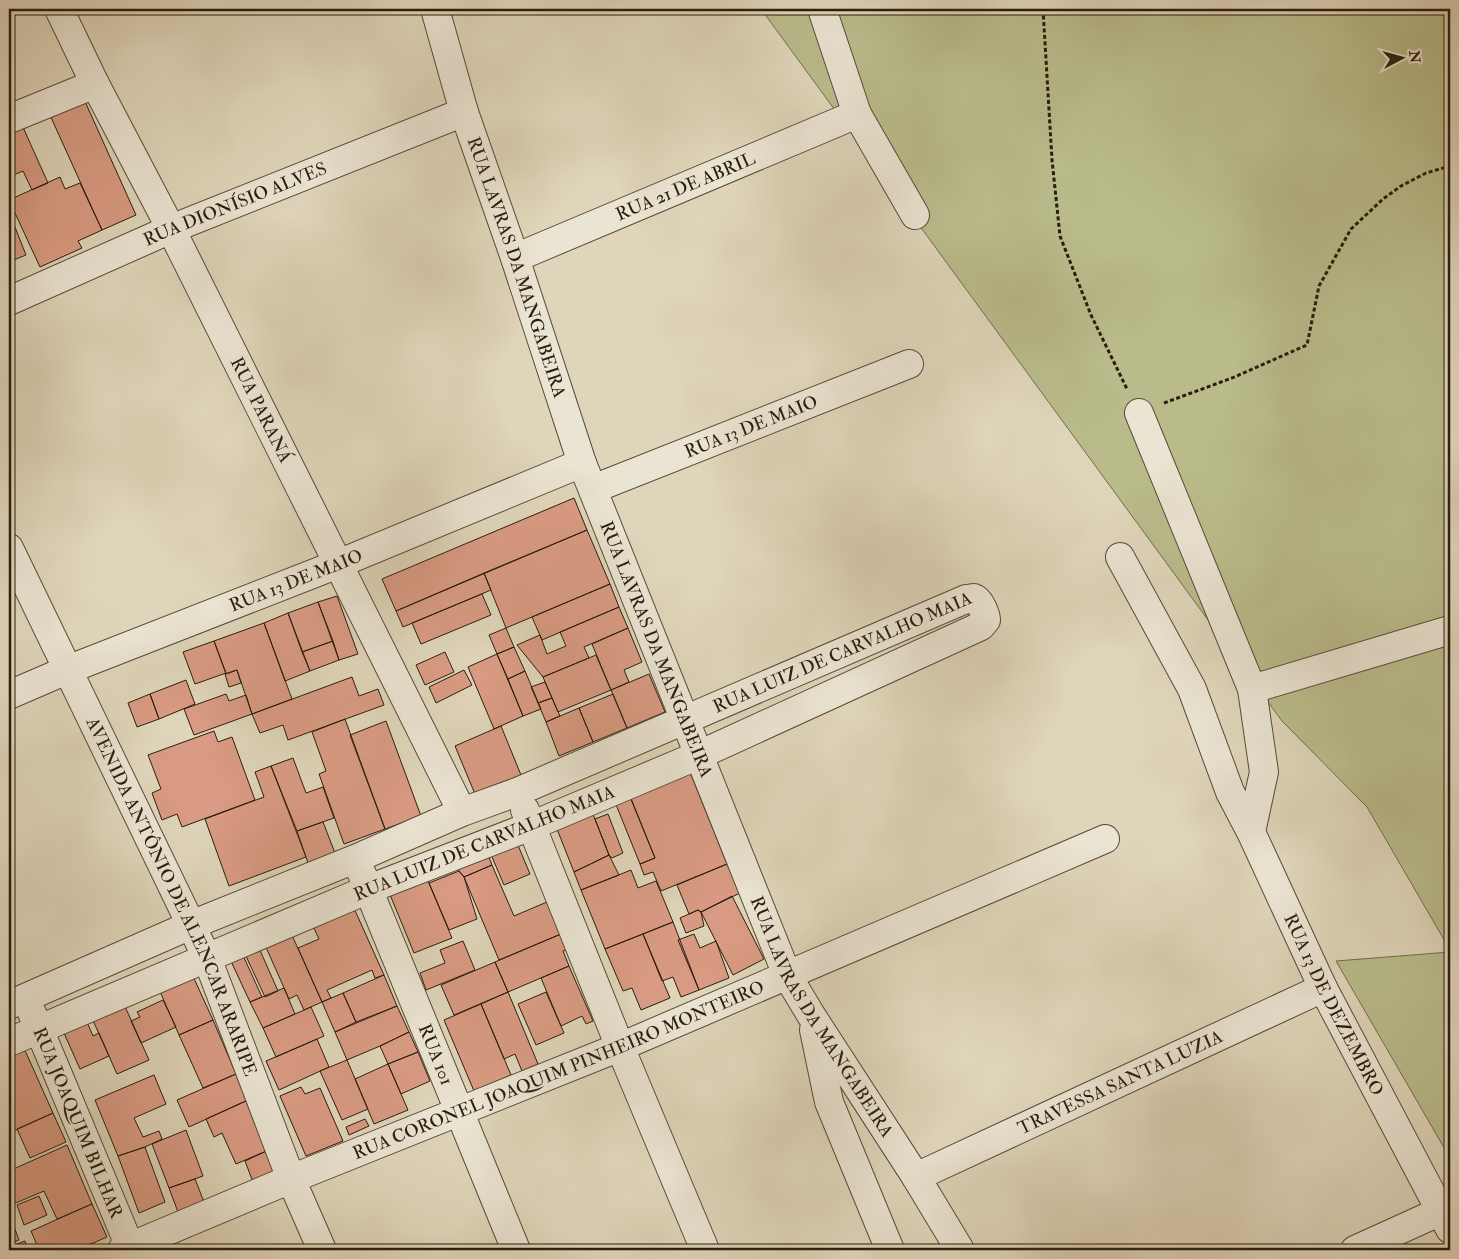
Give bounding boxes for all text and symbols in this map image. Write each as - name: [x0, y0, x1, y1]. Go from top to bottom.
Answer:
- north arrow: [1376, 32, 1426, 82]
- text: N: [1405, 49, 1424, 64]
- street label: RUA LAVRAS DA MANGABEIRA: [462, 134, 571, 401]
- street label: RUA 21 DE ABRIL: [612, 147, 759, 226]
- street label: RUA DIONÍSIO ALVES: [140, 157, 330, 252]
- street label: RUA PARANÁ: [225, 353, 297, 467]
- street label: RUA 13 DE MAIO: [681, 390, 821, 464]
- street label: RUA LAVRAS DA MANGABEIRA: [595, 518, 718, 781]
- street label: RUA 13 DE MAIO: [226, 544, 366, 617]
- street label: RUA LUIZ DE CARVALHO MAIA: [709, 587, 976, 718]
- street label: AVENIDA ANTÔNIO DE ALENCAR ARARIPE: [80, 713, 262, 1080]
- street label: RUA LUIZ DE CARVALHO MAIA: [350, 780, 619, 906]
- street label: RUA LAVRAS DA MANGABEIRA: [745, 893, 899, 1142]
- street label: RUA 13 DE DEZEMBRO: [1278, 910, 1389, 1100]
- street label: RUA CORONEL JOAQUIM PINHEIRO MONTEIRO: [349, 976, 768, 1165]
- street label: RUA 101: [413, 1021, 458, 1089]
- street label: RUA JOAQUIM BILHAR: [28, 1024, 128, 1223]
- street label: TRAVESSA SANTA LUZIA: [1014, 1025, 1227, 1140]

